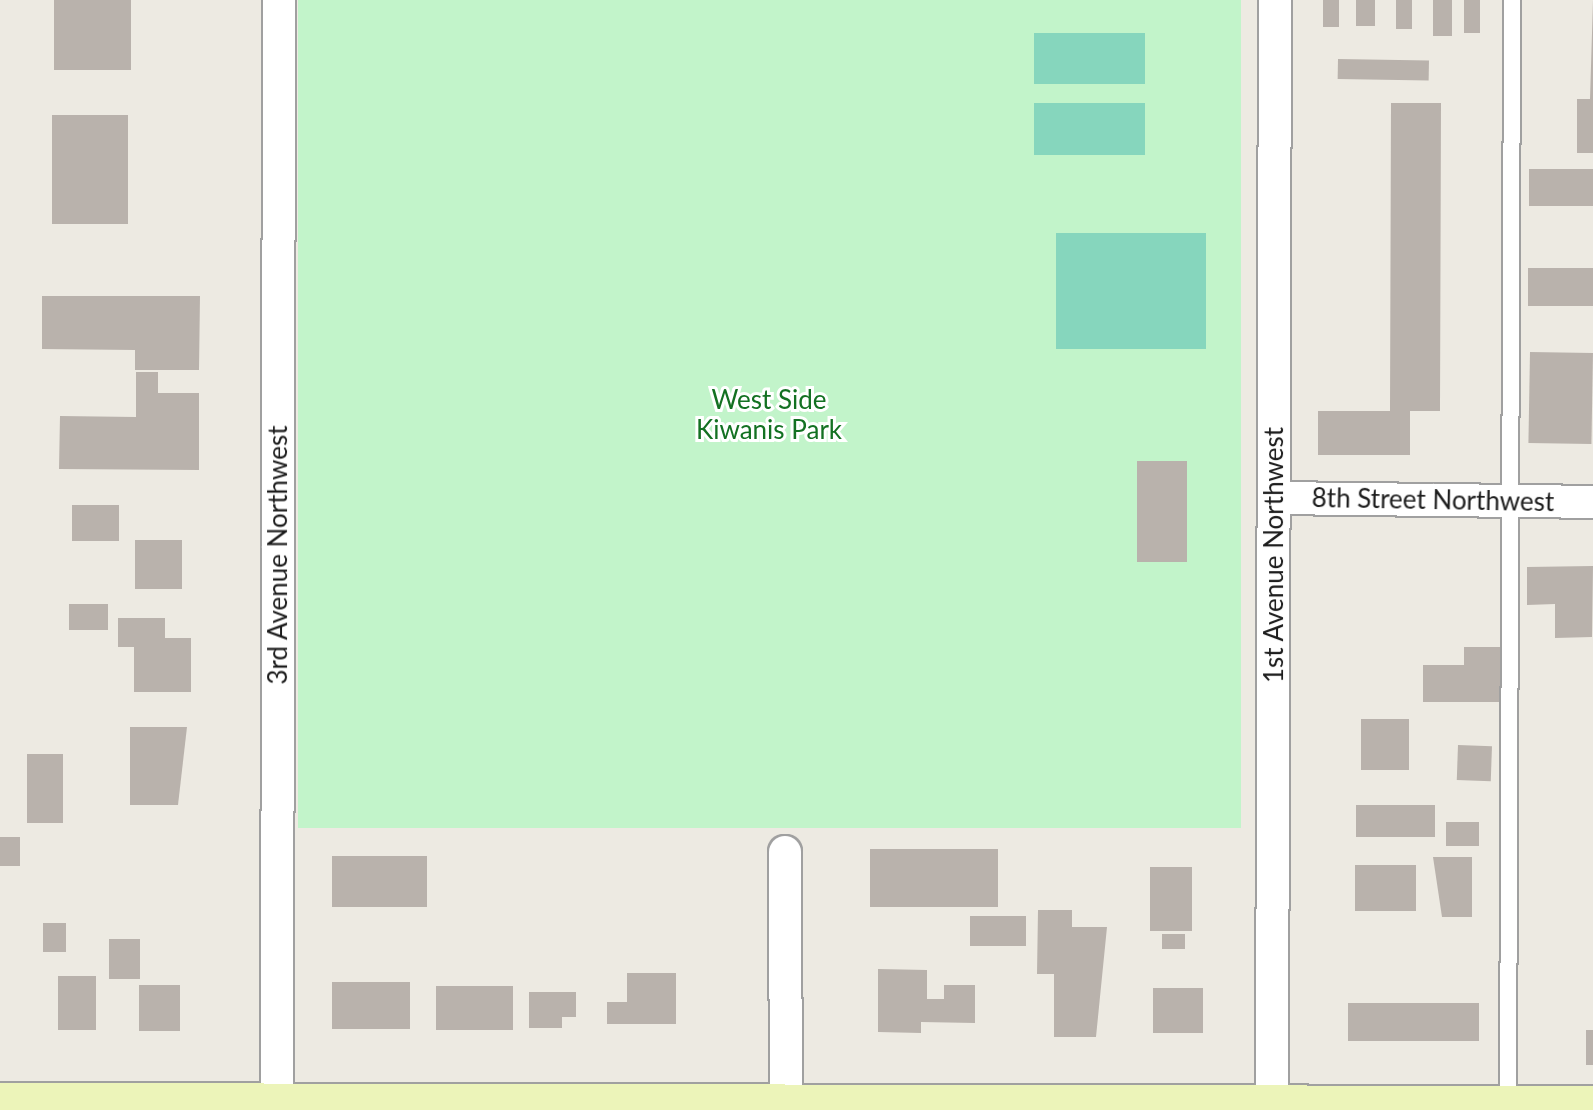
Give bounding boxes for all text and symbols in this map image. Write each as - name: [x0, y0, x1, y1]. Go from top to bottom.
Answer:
- park label: West Side Kiwanis Park: [696, 384, 842, 446]
- street label: 3rd Avenue Northwest: [262, 425, 294, 685]
- street label: 1st Avenue Northwest: [1258, 426, 1290, 684]
- street label: 8th Street Northwest: [1311, 482, 1555, 518]

